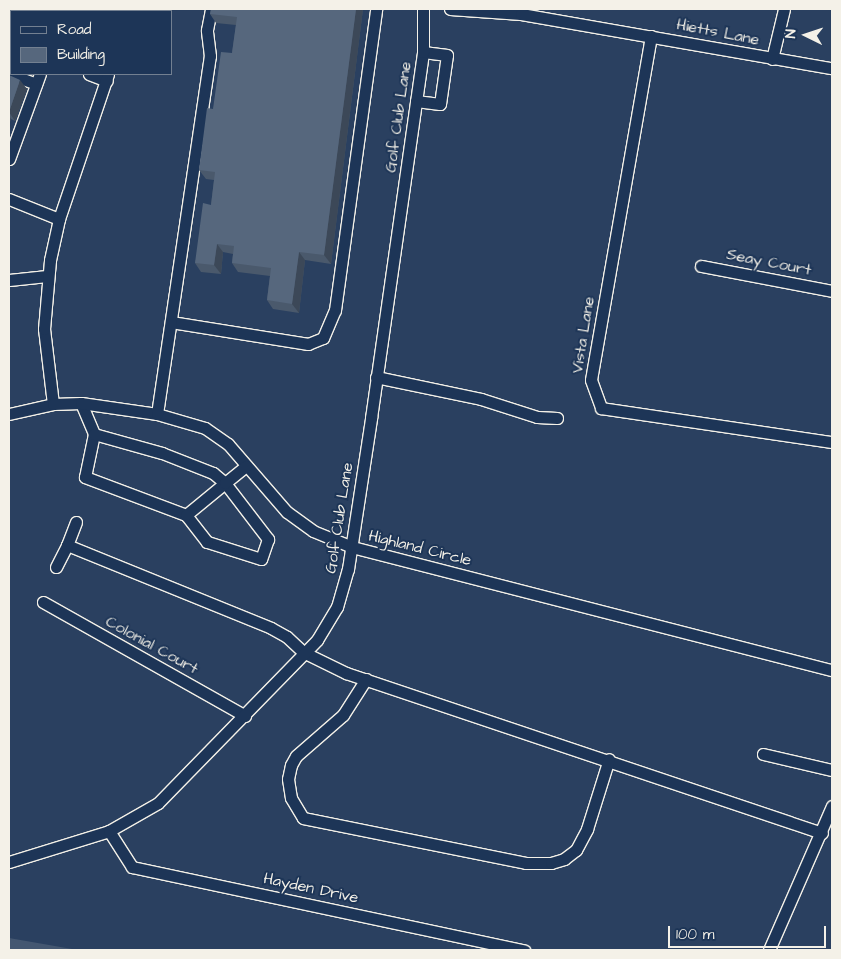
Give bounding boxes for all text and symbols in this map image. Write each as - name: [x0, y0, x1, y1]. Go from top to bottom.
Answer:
- legend: [10, 10, 172, 75]
- north arrow: [781, 10, 831, 60]
- street label: Hietts Lane: [675, 15, 761, 49]
- text: Road: [57, 19, 91, 40]
- text: N: [781, 29, 801, 39]
- text: Building: [57, 44, 105, 65]
- street label: Golf Club Lane: [381, 60, 415, 174]
- street label: Seay Court: [725, 244, 813, 280]
- street label: Vista Lane: [567, 295, 599, 375]
- street label: Golf Club Lane: [321, 461, 357, 575]
- street label: Highland Circle: [367, 526, 473, 570]
- street label: Colonial Court: [102, 612, 202, 678]
- street label: Hayden Drive: [262, 869, 360, 907]
- scale bar: [671, 916, 828, 948]
- text: 100 m: [676, 924, 715, 945]

